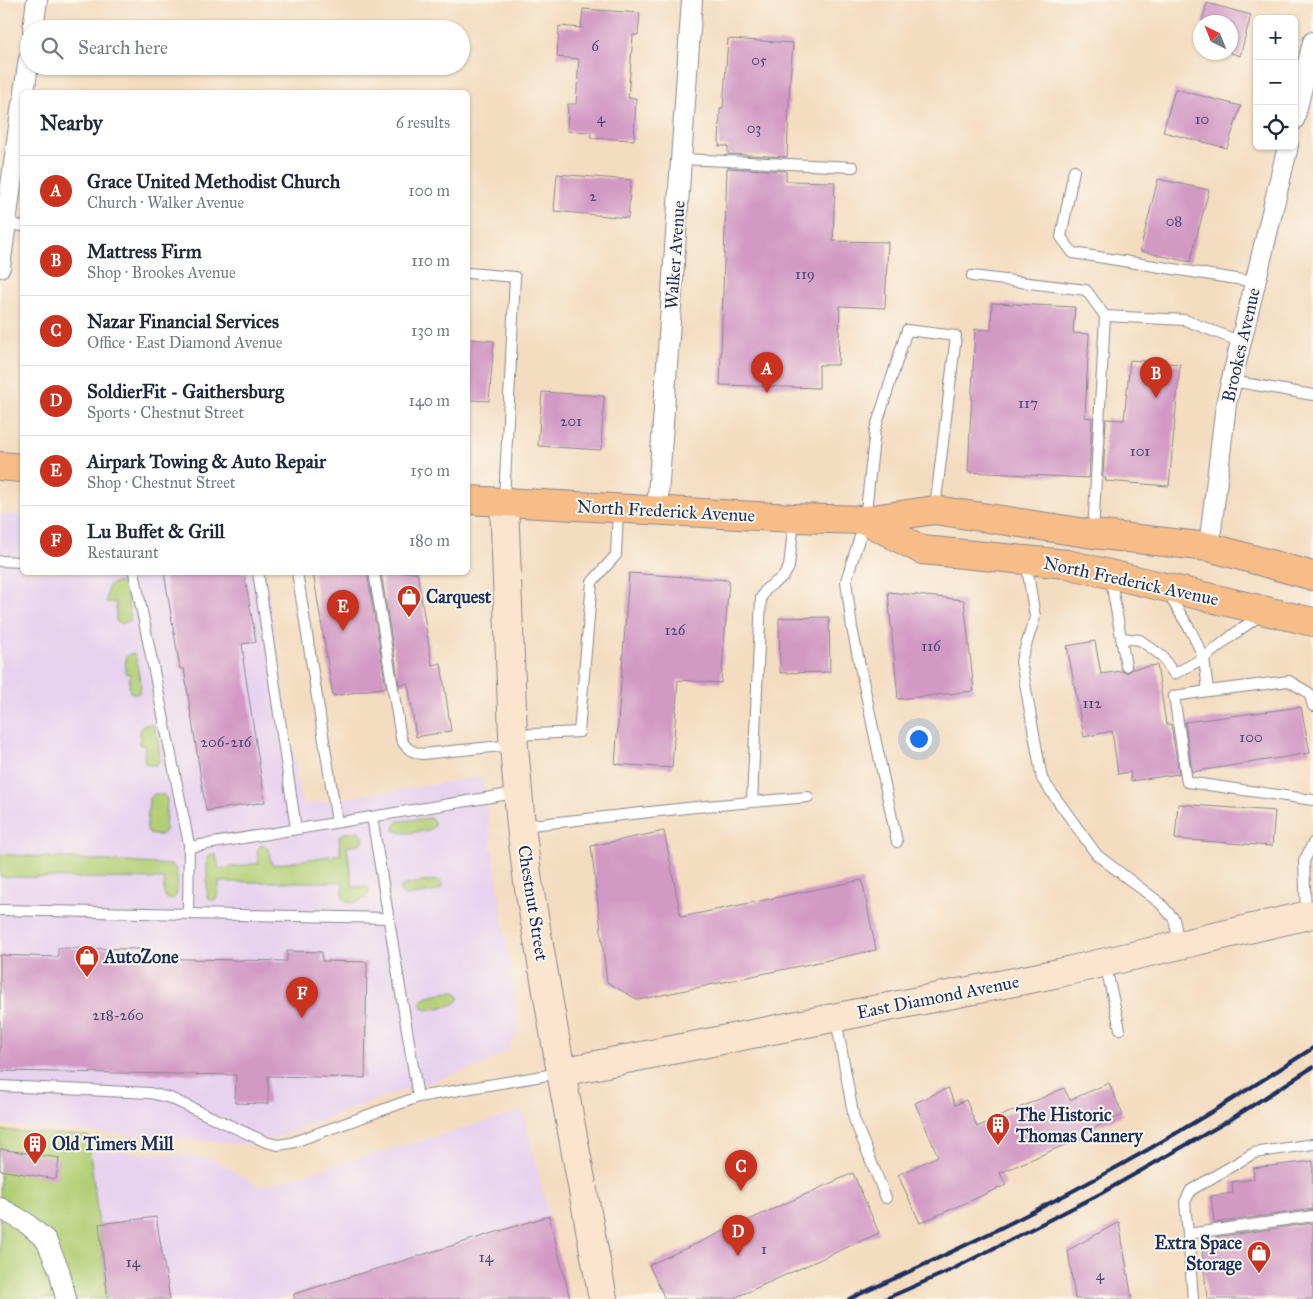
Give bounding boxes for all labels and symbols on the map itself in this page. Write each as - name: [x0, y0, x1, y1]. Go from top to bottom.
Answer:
- north arrow: [1193, 15, 1238, 60]
- house number: 6: [591, 37, 600, 55]
- house number: 05: [751, 51, 767, 69]
- house number: 4: [597, 109, 606, 127]
- house number: 10: [1195, 110, 1209, 128]
- house number: 03: [747, 119, 761, 137]
- house number: 2: [589, 187, 597, 205]
- street label: Walker Avenue: [660, 200, 690, 310]
- house number: 08: [1166, 212, 1182, 230]
- house number: 119: [795, 265, 815, 283]
- street label: Brookes Avenue: [1217, 286, 1265, 404]
- pin: A: [751, 352, 783, 393]
- pin: B: [1140, 357, 1172, 398]
- house number: 117: [1018, 394, 1038, 412]
- house number: 201: [560, 412, 582, 430]
- house number: 101: [1130, 442, 1150, 460]
- street label: North Frederick Avenue: [576, 495, 756, 527]
- street label: North Frederick Avenue: [1041, 552, 1221, 610]
- shop icon: Carquest: [396, 584, 422, 618]
- place label: Carquest: [426, 586, 492, 609]
- pin: E: [327, 590, 359, 631]
- house number: 126: [664, 621, 687, 639]
- house number: 116: [921, 637, 942, 655]
- house number: 112: [1082, 694, 1102, 712]
- your location: [906, 726, 932, 752]
- house number: 100: [1239, 728, 1263, 746]
- house number: 206-216: [201, 733, 253, 751]
- street label: Chestnut Street: [513, 844, 553, 963]
- shop icon: AutoZone: [74, 944, 100, 978]
- place label: AutoZone: [103, 946, 179, 968]
- street label: East Diamond Avenue: [855, 970, 1021, 1024]
- pin: F: [286, 977, 318, 1018]
- house number: 218-260: [92, 1006, 144, 1024]
- place label: The Historic Thomas Cannery: [1015, 1104, 1144, 1148]
- building icon: The Historic Thomas Cannery: [985, 1112, 1011, 1146]
- building icon: Old Timers Mill: [22, 1131, 48, 1165]
- place label: Old Timers Mill: [52, 1133, 175, 1155]
- pin: C: [725, 1150, 757, 1191]
- pin: D: [722, 1215, 754, 1256]
- place label: Extra Space Storage: [1154, 1232, 1242, 1276]
- house number: 1: [761, 1240, 767, 1258]
- shop icon: Extra Space Storage: [1246, 1240, 1272, 1274]
- house number: 14: [479, 1248, 494, 1266]
- house number: 14: [126, 1253, 141, 1271]
- house number: 4: [1096, 1266, 1105, 1284]

